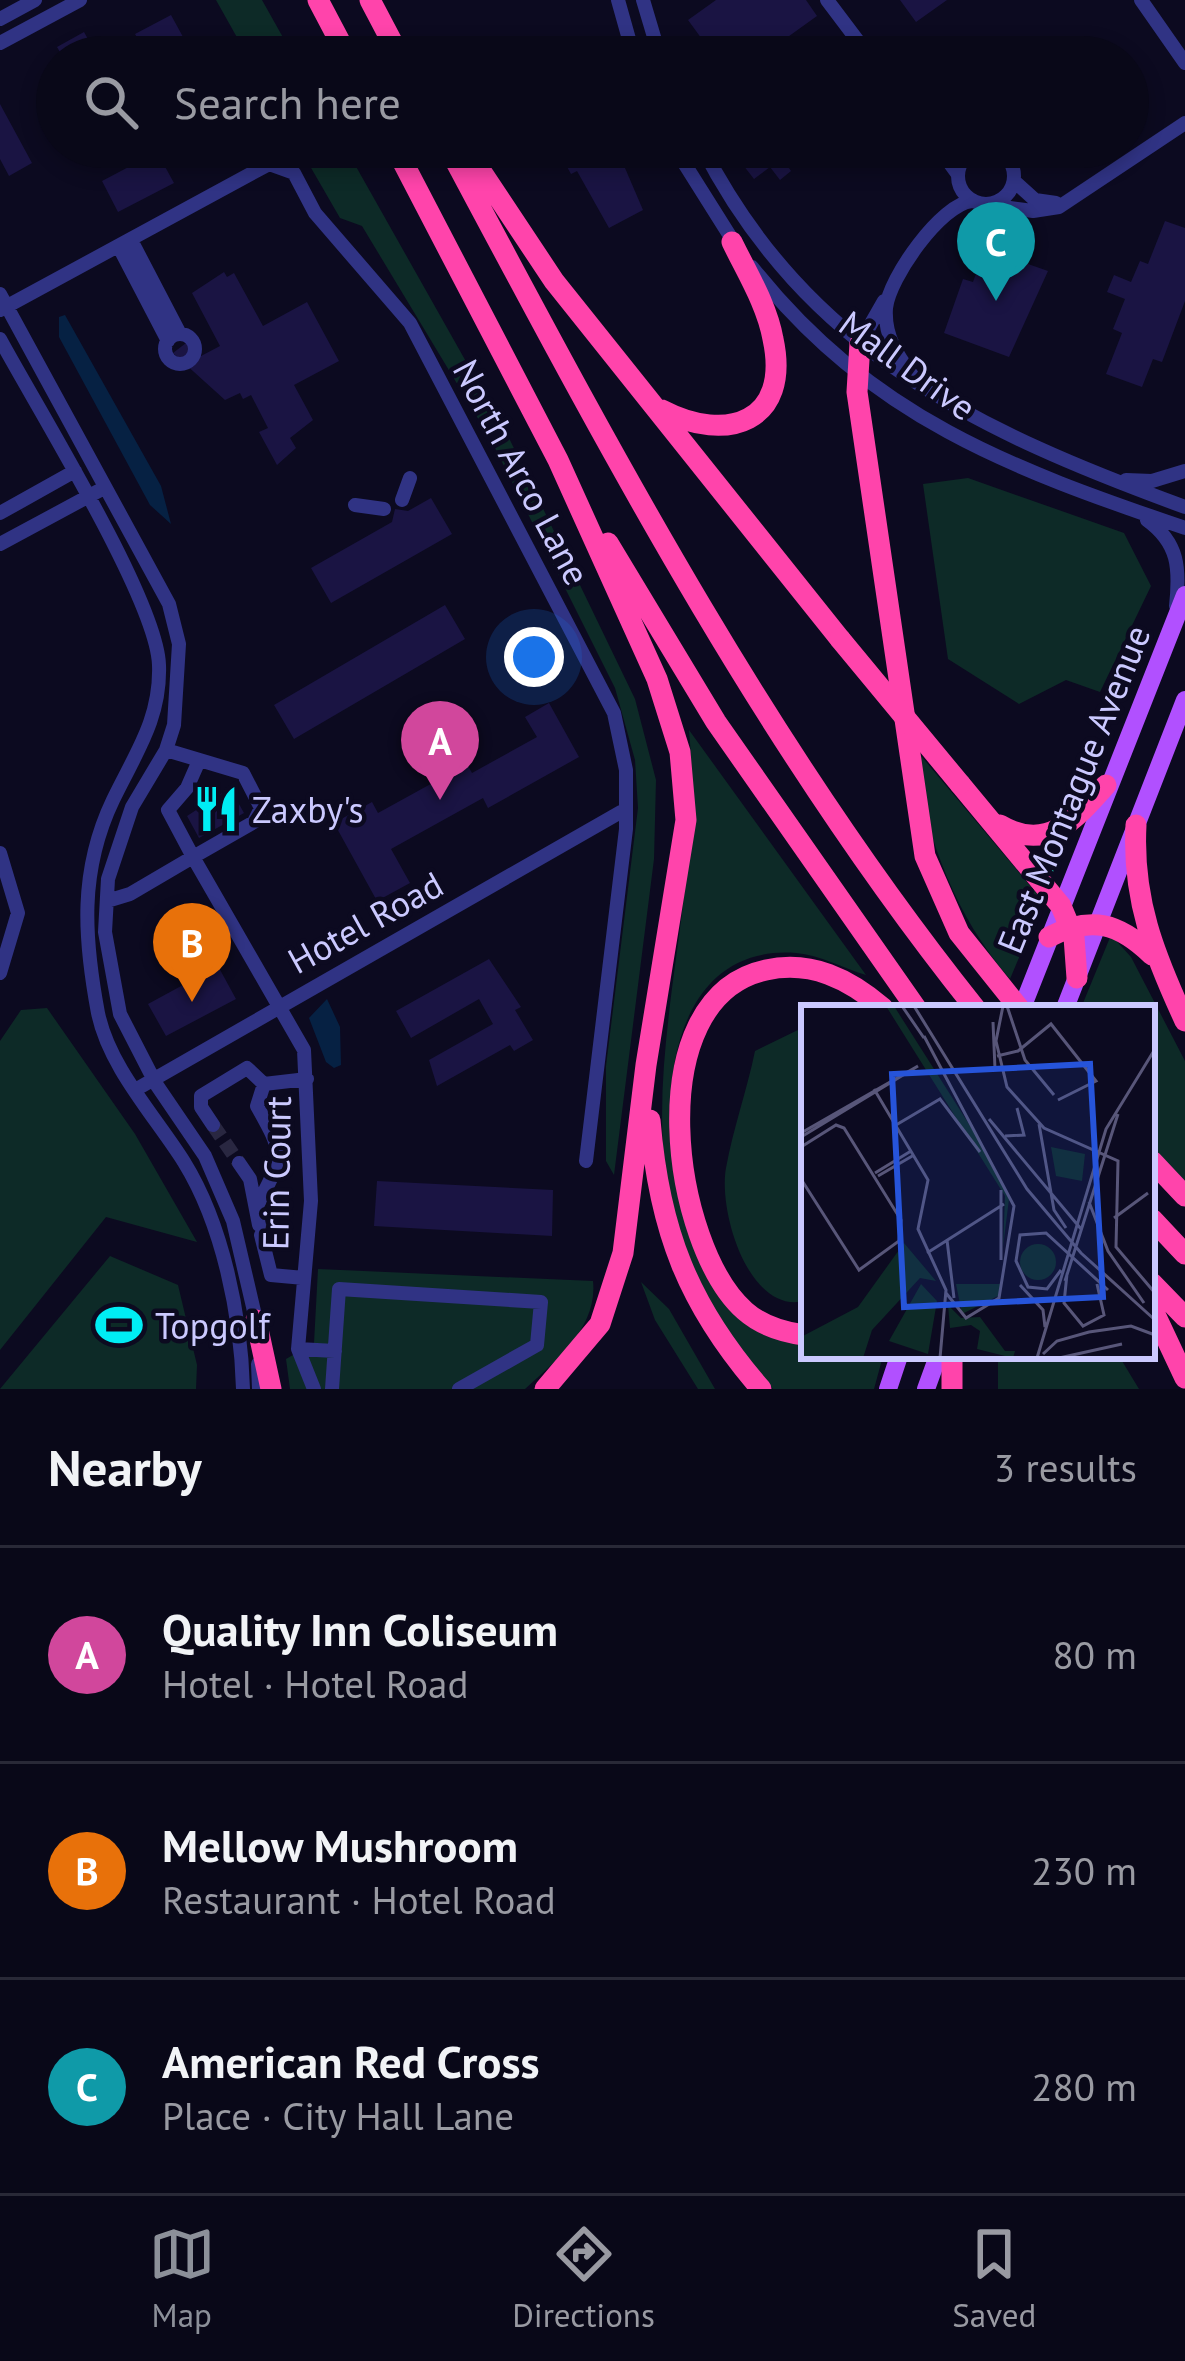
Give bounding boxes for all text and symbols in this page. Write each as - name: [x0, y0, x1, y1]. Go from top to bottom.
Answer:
- search box: [36, 36, 1149, 168]
- icon: search: [78, 69, 144, 135]
- text: Search here: [174, 73, 401, 131]
- pin: C: [957, 202, 1035, 301]
- street label: Mall Drive: [830, 300, 986, 430]
- street label: North Arco Lane: [443, 351, 601, 593]
- street label: East Montague Avenue: [986, 618, 1160, 960]
- your location: [504, 627, 564, 687]
- pin: A: [401, 701, 479, 800]
- restaurant icon: Zaxby's: [191, 784, 241, 834]
- place label: Zaxby's: [252, 786, 364, 833]
- street label: Hotel Road: [279, 860, 451, 984]
- pin: B: [153, 903, 231, 1002]
- inset map: [801, 1005, 1155, 1359]
- street label: Erin Court: [251, 1096, 301, 1250]
- sports icon: Topgolf: [94, 1300, 144, 1350]
- place label: Topgolf: [155, 1302, 271, 1349]
- text: Nearby: [48, 1434, 202, 1500]
- text: 3 results: [994, 1442, 1137, 1493]
- text: Quality Inn Coliseum: [162, 1600, 558, 1658]
- text: A: [75, 1629, 99, 1680]
- text: 80 m: [1052, 1629, 1137, 1680]
- text: Hotel · Hotel Road: [162, 1658, 468, 1709]
- text: Mellow Mushroom: [162, 1816, 518, 1874]
- text: B: [75, 1845, 99, 1896]
- text: 230 m: [1031, 1845, 1137, 1896]
- text: Restaurant · Hotel Road: [162, 1874, 556, 1925]
- text: American Red Cross: [162, 2032, 539, 2090]
- text: C: [76, 2061, 98, 2112]
- text: 280 m: [1031, 2061, 1137, 2112]
- text: Place · City Hall Lane: [162, 2090, 514, 2141]
- tab: Map: [149, 2221, 215, 2336]
- tab: Directions: [512, 2221, 655, 2336]
- tab: Saved: [952, 2221, 1036, 2336]

